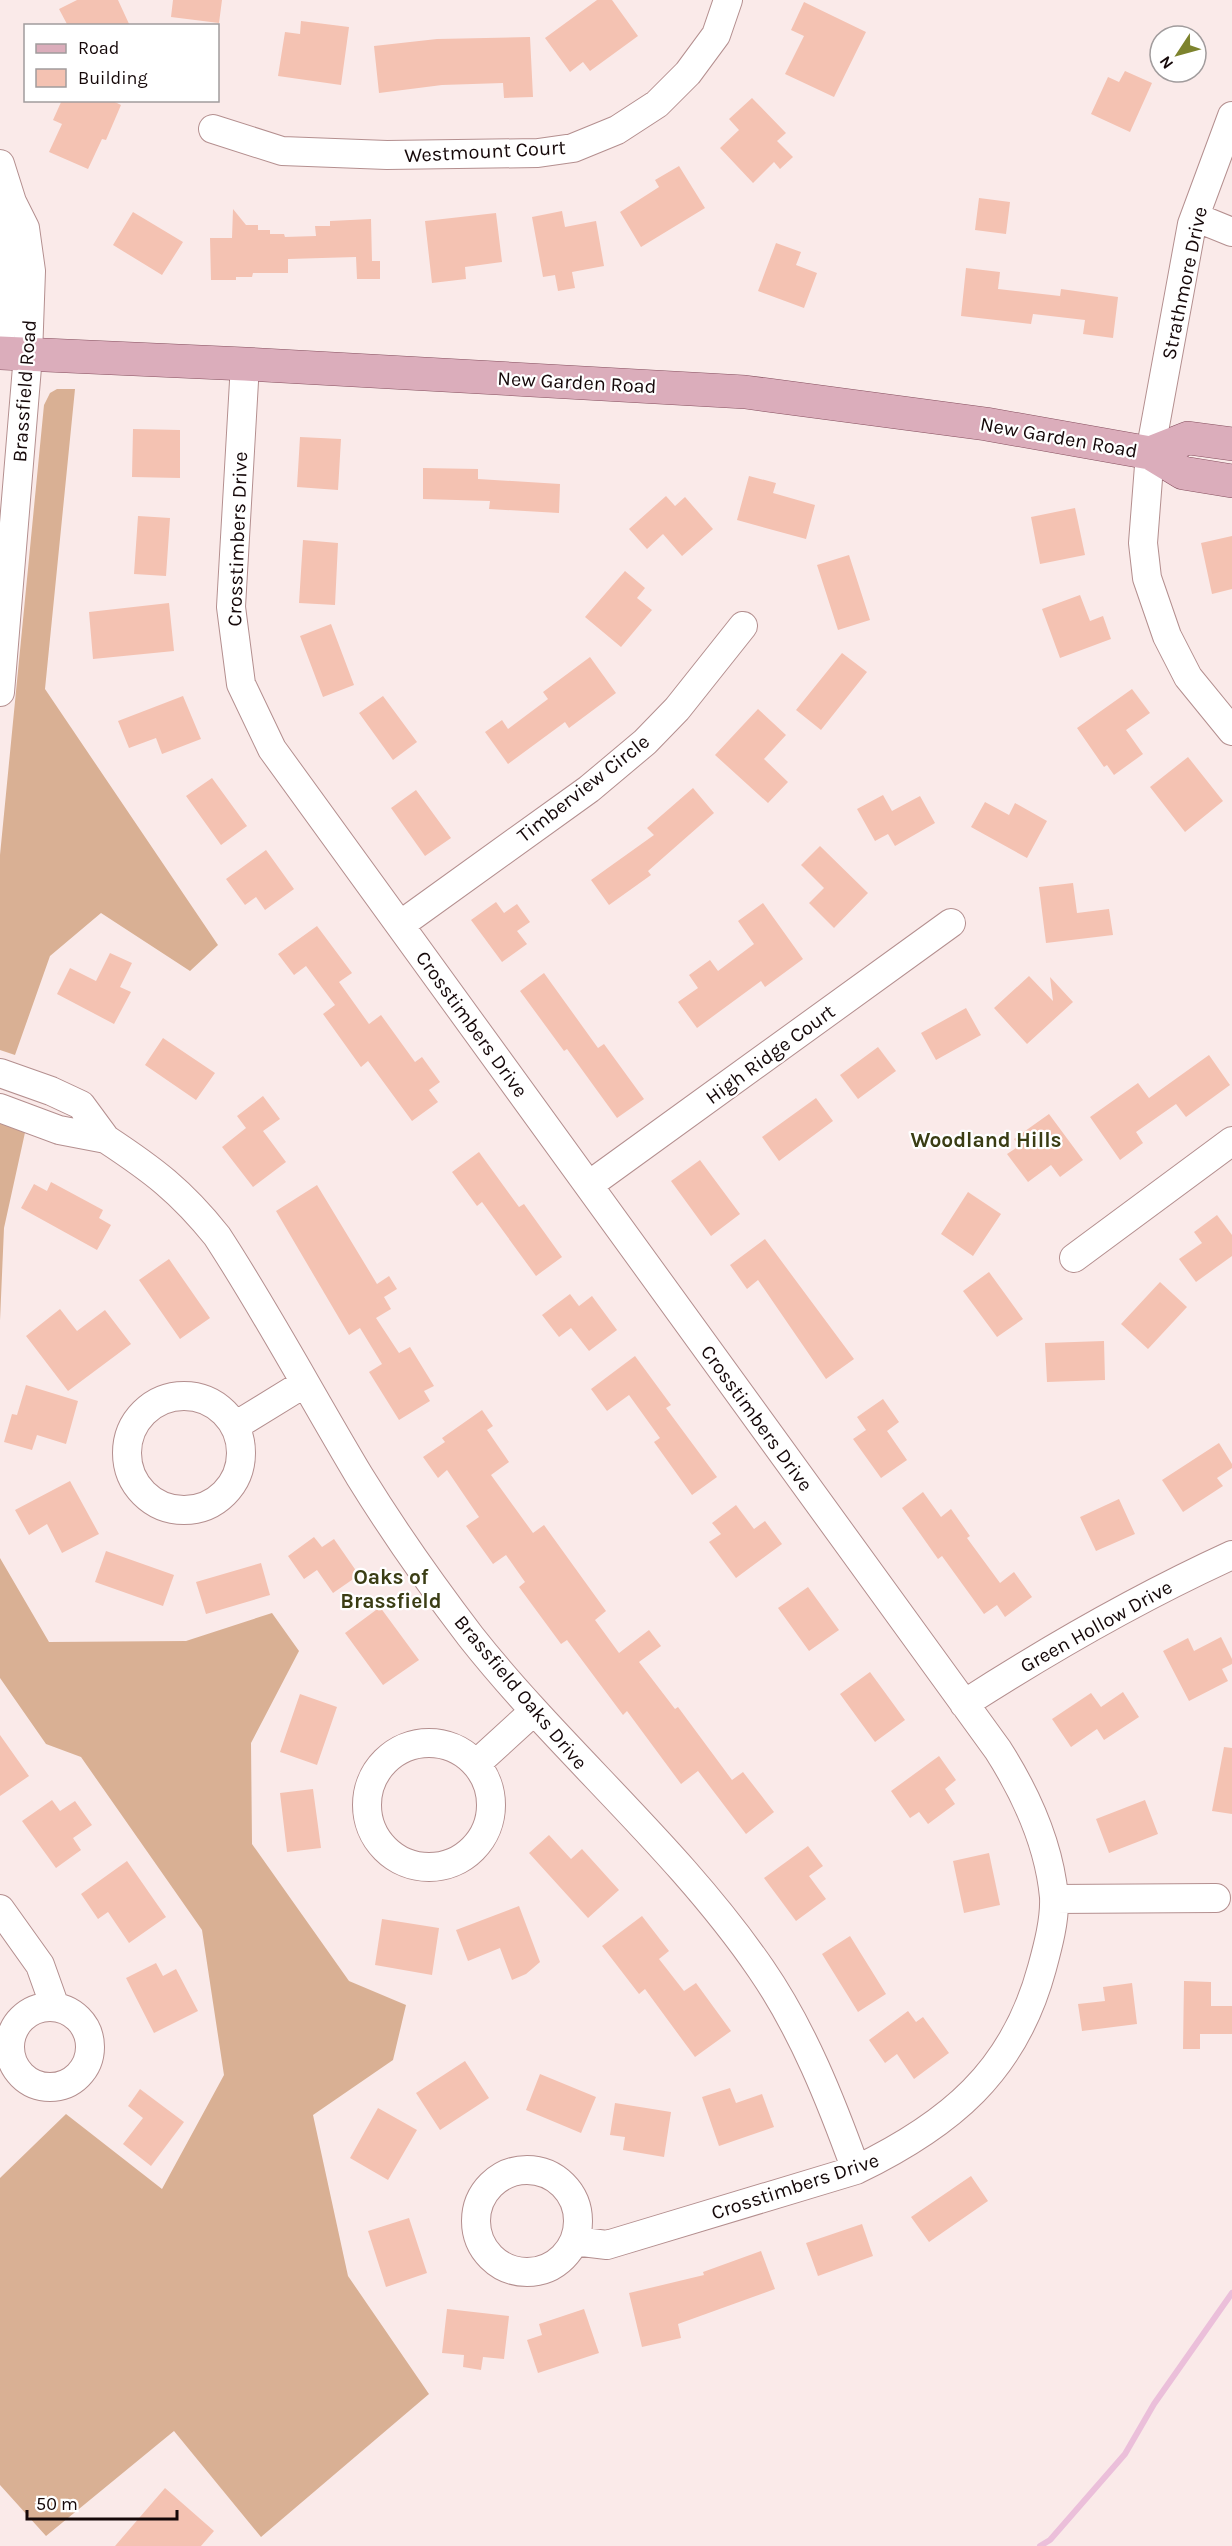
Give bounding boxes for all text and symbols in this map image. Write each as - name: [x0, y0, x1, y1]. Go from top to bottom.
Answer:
- legend: [24, 24, 219, 102]
- north arrow: [1148, 24, 1208, 84]
- text: Road: [78, 37, 119, 59]
- text: N: [1155, 52, 1177, 73]
- text: Building: [78, 67, 148, 89]
- street label: Westmount Court: [404, 136, 567, 167]
- street label: Strathmore Drive: [1157, 204, 1212, 362]
- street label: Brassfield Road: [8, 319, 41, 463]
- street label: New Garden Road: [497, 367, 657, 398]
- street label: New Garden Road: [978, 412, 1139, 463]
- street label: Crosstimbers Drive: [223, 451, 252, 627]
- street label: Timberview Circle: [513, 730, 654, 847]
- street label: Crosstimbers Drive: [411, 947, 532, 1102]
- street label: High Ridge Court: [701, 1000, 840, 1109]
- district label: Woodland Hills: [910, 1128, 1062, 1152]
- street label: Crosstimbers Drive: [696, 1341, 817, 1496]
- district label: Oaks of Brassfield: [340, 1565, 442, 1613]
- street label: Green Hollow Drive: [1016, 1575, 1176, 1678]
- street label: Brassfield Oaks Drive: [449, 1611, 592, 1774]
- street label: Crosstimbers Drive: [708, 2149, 882, 2224]
- scale bar: [27, 2483, 177, 2521]
- text: 50 m: [36, 2493, 78, 2515]

